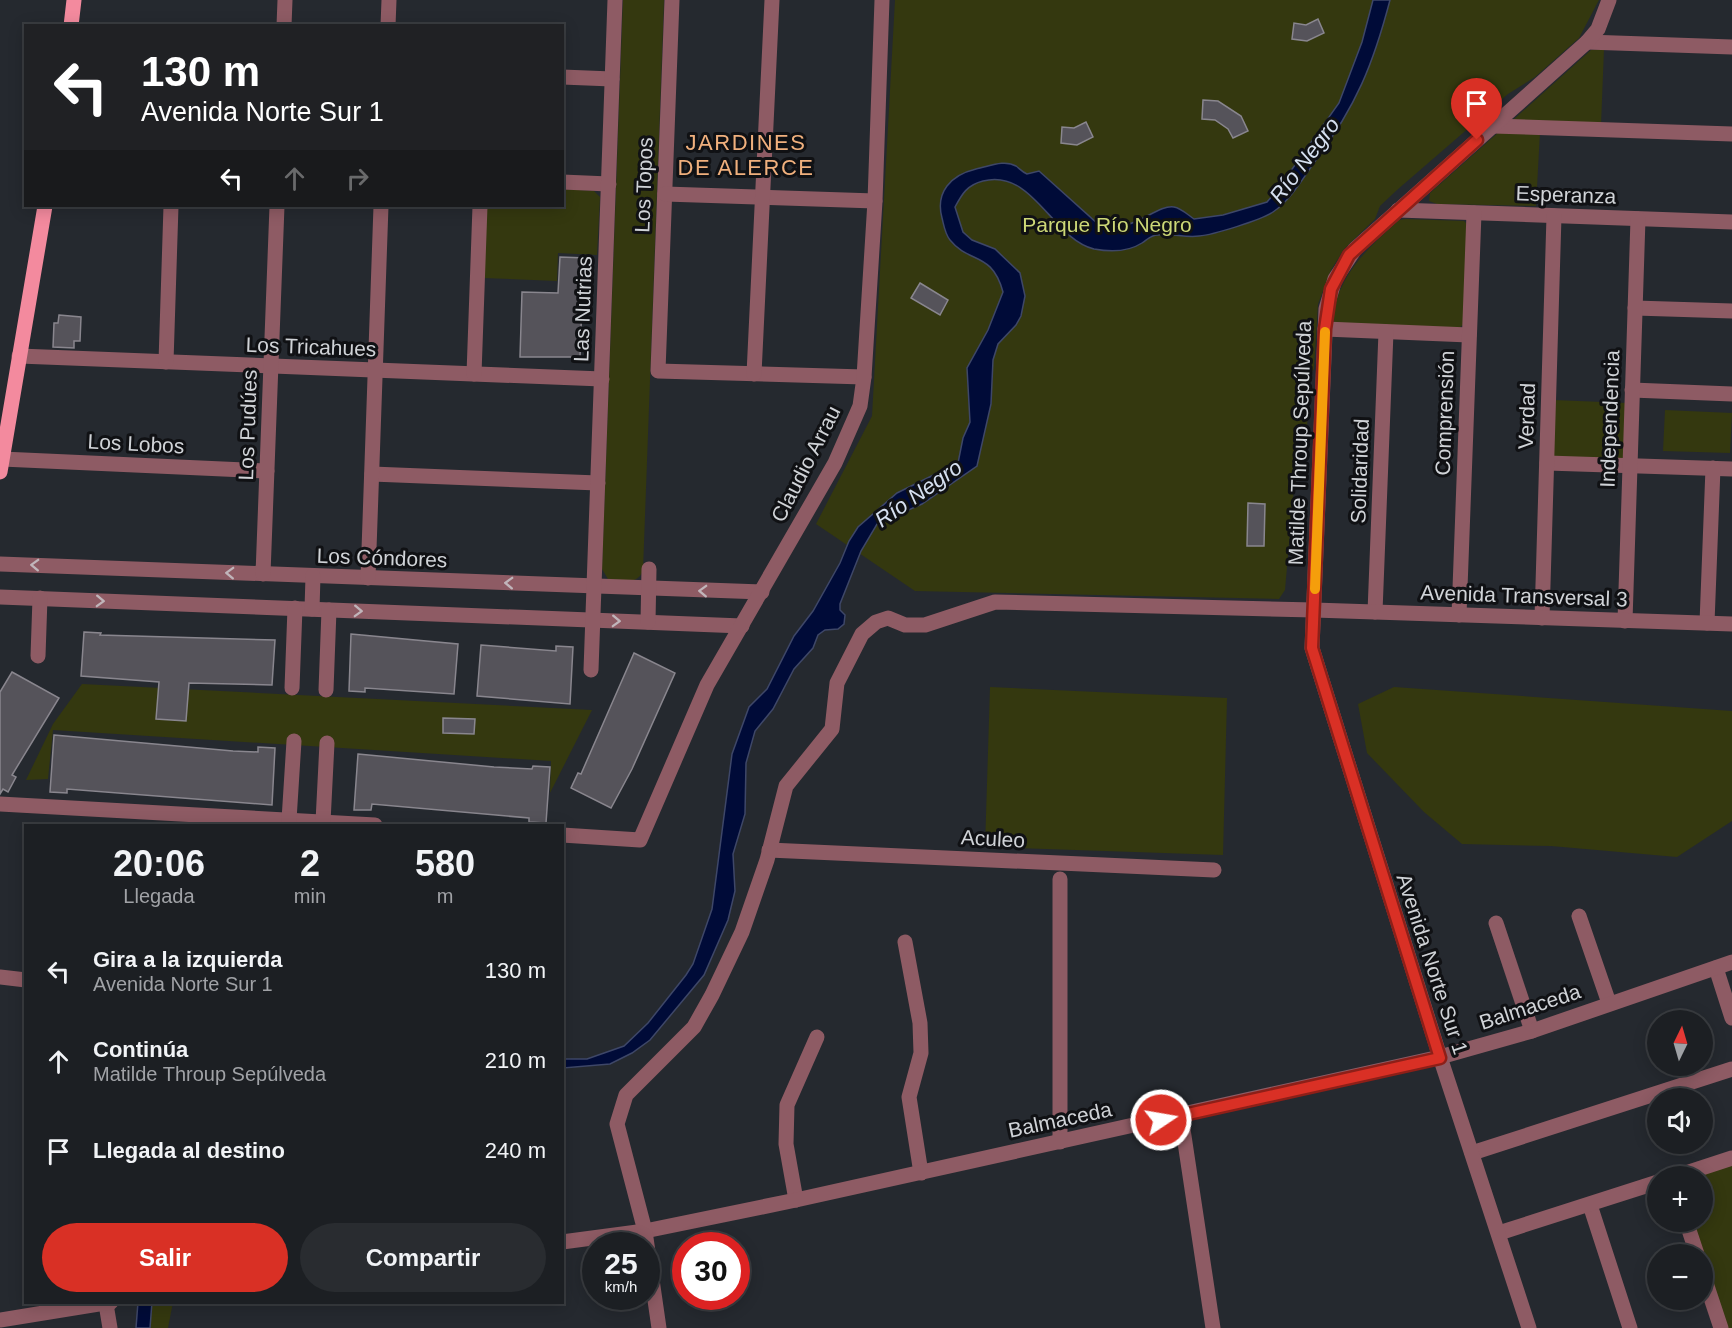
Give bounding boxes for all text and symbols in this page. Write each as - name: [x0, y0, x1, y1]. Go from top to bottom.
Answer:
- icon: left: [42, 48, 120, 126]
- text: 130 m: [141, 48, 260, 95]
- pin: [1451, 78, 1502, 140]
- icon: arrive: [1460, 87, 1493, 120]
- text: Avenida Norte Sur 1: [141, 97, 384, 127]
- water label: Río Negro: [1264, 113, 1345, 208]
- district label: JARDINES DE ALERCE: [678, 130, 815, 180]
- street label: Los Topos: [630, 137, 657, 233]
- icon: left: [215, 162, 248, 195]
- icon: ahead: [278, 162, 311, 195]
- icon: right: [341, 162, 374, 195]
- street label: Esperanza: [1515, 181, 1617, 208]
- park label: Parque Río Negro: [1022, 213, 1192, 236]
- street label: Las Nutrias: [569, 256, 596, 362]
- street label: Matilde Throup Sepúlveda: [1284, 320, 1315, 566]
- street label: Los Tricahues: [245, 333, 377, 360]
- street label: Independencia: [1596, 349, 1623, 488]
- street label: Comprensión: [1431, 350, 1458, 476]
- street label: Los Pudúes: [234, 369, 261, 481]
- street label: Verdad: [1514, 382, 1539, 450]
- street label: Claudio Arrau: [766, 402, 845, 526]
- street label: Solidaridad: [1346, 418, 1373, 524]
- street label: Los Lobos: [87, 429, 185, 458]
- water label: Río Negro: [870, 454, 967, 532]
- street label: Los Cóndores: [316, 544, 448, 571]
- one-way arrow: [30, 559, 39, 572]
- one-way arrow: [225, 567, 234, 579]
- one-way arrow: [504, 577, 513, 590]
- street label: Avenida Transversal 3: [1420, 580, 1628, 611]
- one-way arrow: [699, 584, 708, 597]
- one-way arrow: [96, 594, 105, 607]
- one-way arrow: [354, 604, 363, 617]
- one-way arrow: [612, 614, 621, 627]
- street label: Aculeo: [960, 825, 1026, 852]
- text: 20:06: [113, 843, 205, 884]
- text: 2: [300, 843, 320, 884]
- text: 580: [415, 843, 475, 884]
- street label: Avenida Norte Sur 1: [1392, 871, 1473, 1057]
- text: Llegada: [123, 885, 195, 907]
- text: min: [294, 885, 326, 907]
- text: m: [437, 885, 453, 907]
- text: Gira a la izquierda: [93, 947, 283, 972]
- icon: left: [42, 955, 75, 988]
- text: 130 m: [485, 958, 546, 983]
- text: Avenida Norte Sur 1: [93, 973, 273, 995]
- street label: Balmaceda: [1476, 979, 1584, 1034]
- north arrow: [1647, 1010, 1713, 1076]
- map controls: [1647, 1010, 1713, 1310]
- text: Continúa: [93, 1037, 188, 1062]
- icon: ahead: [42, 1045, 75, 1078]
- text: 210 m: [485, 1048, 546, 1073]
- text: Matilde Throup Sepúlveda: [93, 1063, 326, 1085]
- position arrow: [1129, 1088, 1193, 1152]
- button: sound: [1647, 1088, 1713, 1154]
- street label: Balmaceda: [1006, 1097, 1114, 1142]
- icon: arrive: [42, 1135, 75, 1168]
- text: Llegada al destino: [93, 1138, 285, 1163]
- text: 240 m: [485, 1138, 546, 1163]
- button: +: [1647, 1166, 1713, 1232]
- button: Salir: [42, 1223, 288, 1292]
- button: Compartir: [300, 1223, 546, 1292]
- speed limit sign: 30: [672, 1232, 750, 1310]
- button: −: [1647, 1244, 1713, 1310]
- text: 25: [604, 1247, 638, 1280]
- text: km/h: [605, 1278, 637, 1295]

